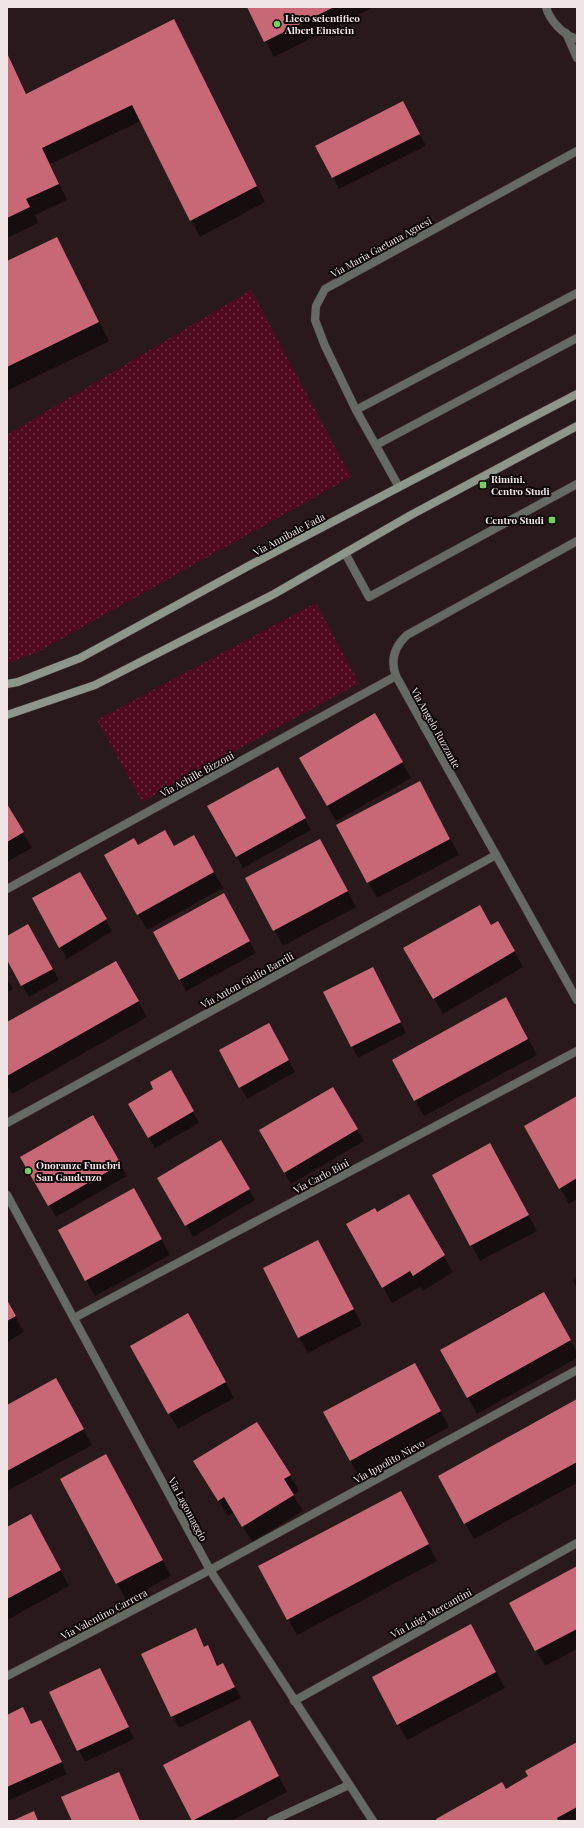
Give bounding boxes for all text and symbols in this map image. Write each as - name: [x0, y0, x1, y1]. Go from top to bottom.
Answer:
- place label: Liceo scientifico Albert Einstein: [284, 11, 360, 37]
- marker: Liceo scientifico Albert Einstein: [272, 19, 282, 29]
- street label: Via Maria Gaetana Agnesi: [327, 213, 434, 281]
- place label: Rimini, Centro Studi: [491, 472, 550, 498]
- marker: Rimini, Centro Studi: [478, 480, 488, 490]
- street label: Via Annibale Fada: [250, 509, 327, 559]
- place label: Centro Studi: [485, 513, 544, 527]
- marker: Centro Studi: [547, 515, 557, 525]
- street label: Via Angelo Ruzzante: [407, 684, 464, 771]
- street label: Via Achille Bizzoni: [157, 748, 236, 801]
- street label: Via Anton Giulio Barrili: [197, 949, 296, 1012]
- street label: Via Carlo Bini: [290, 1155, 351, 1197]
- place label: Onoranze Funebri San Gaudenzo: [36, 1158, 121, 1184]
- marker: Onoranze Funebri San Gaudenzo: [23, 1166, 33, 1176]
- street label: Via Ippolito Nievo: [350, 1435, 427, 1487]
- street label: Via Lagomaggio: [165, 1474, 211, 1544]
- street label: Via Valentino Carrera: [57, 1585, 150, 1643]
- street label: Via Luigi Mercantini: [387, 1585, 474, 1642]

